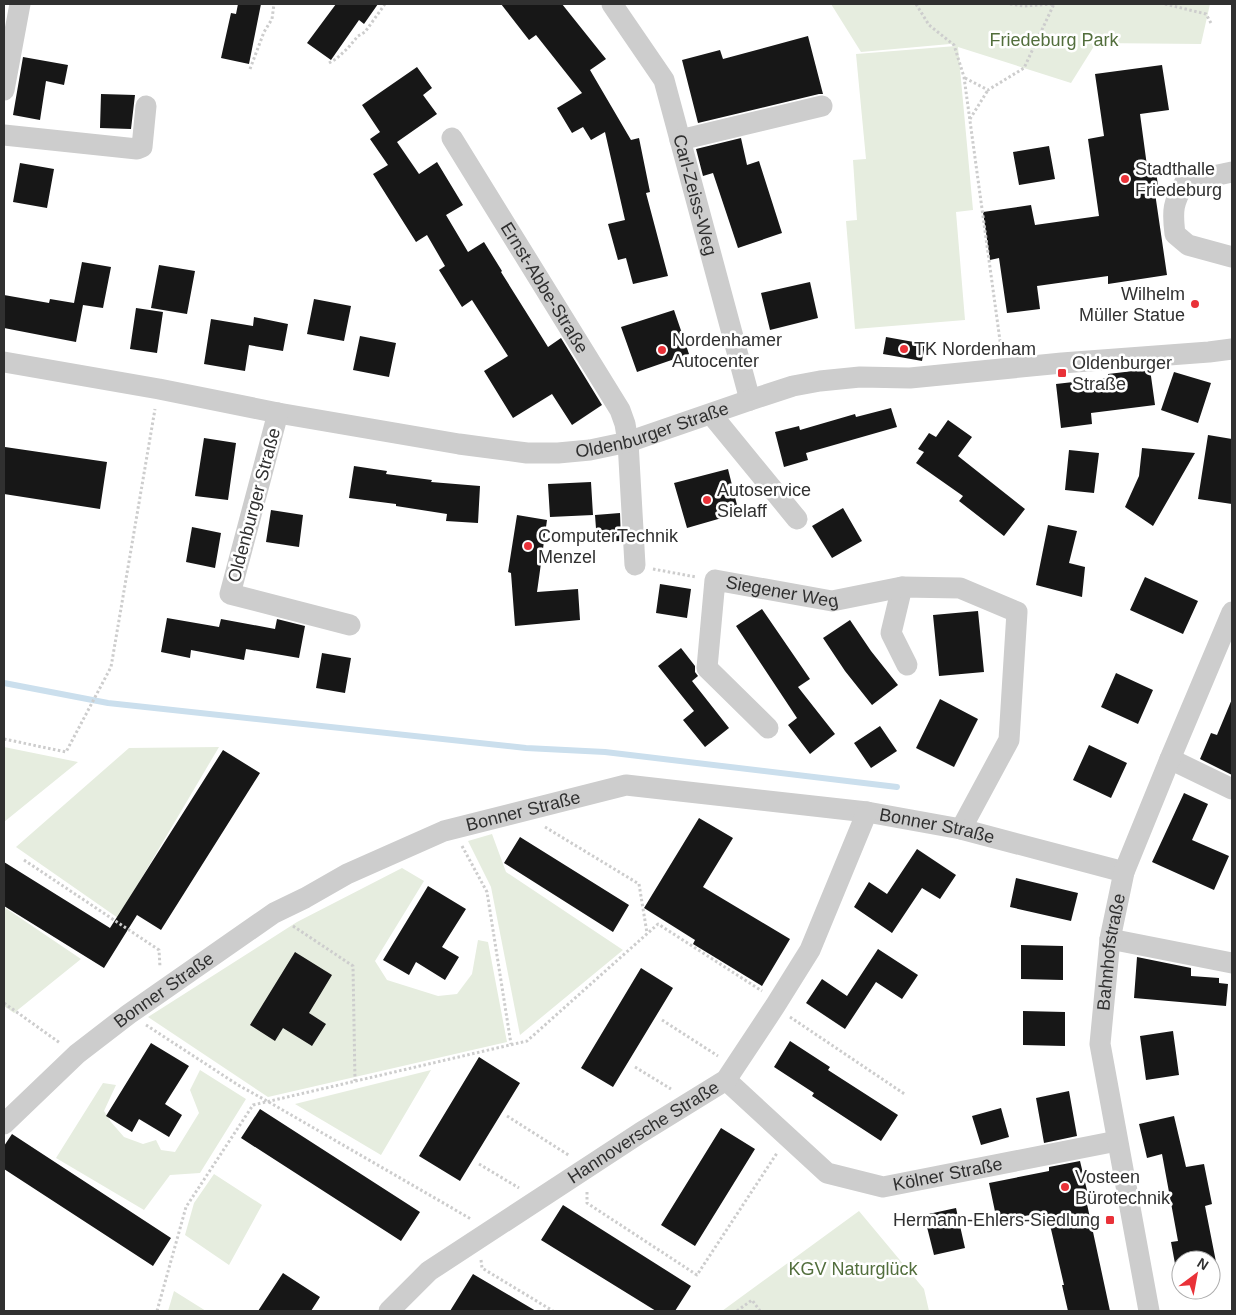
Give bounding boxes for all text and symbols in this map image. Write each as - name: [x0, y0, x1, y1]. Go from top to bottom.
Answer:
- park label: Friedeburg Park: [989, 30, 1120, 50]
- street label: Carl-Zeiss-Weg: [669, 132, 721, 258]
- place label: Stadthalle Friedeburg: [1135, 159, 1222, 200]
- marker: Stadthalle Friedeburg: [1119, 173, 1131, 185]
- street label: Ernst-Abbe-Straße: [497, 219, 592, 357]
- place label: Wilhelm Müller Statue: [1079, 284, 1185, 325]
- marker: Wilhelm Müller Statue: [1189, 298, 1201, 310]
- place label: Nordenhamer Autocenter: [672, 330, 782, 371]
- place label: TK Nordenham: [914, 339, 1036, 359]
- marker: TK Nordenham: [898, 343, 910, 355]
- marker: Nordenhamer Autocenter: [656, 344, 668, 356]
- place label: Oldenburger Straße: [1072, 353, 1172, 394]
- marker: Oldenburger Straße: [1056, 367, 1068, 379]
- street label: Oldenburger Straße: [574, 398, 731, 461]
- street label: Oldenburger Straße: [224, 426, 284, 584]
- place label: Autoservice Sielaff: [717, 480, 811, 521]
- marker: Autoservice Sielaff: [701, 494, 713, 506]
- place label: ComputerTechnik Menzel: [538, 526, 679, 567]
- marker: ComputerTechnik Menzel: [522, 540, 534, 552]
- street label: Siegener Weg: [724, 572, 840, 612]
- street label: Bonner Straße: [464, 787, 582, 835]
- street label: Bonner Straße: [878, 804, 997, 847]
- street label: Bahnhofstraße: [1093, 892, 1129, 1012]
- street label: Bonner Straße: [110, 948, 217, 1032]
- street label: Hannoversche Straße: [564, 1077, 723, 1188]
- street label: Kölner Straße: [891, 1154, 1004, 1195]
- place label: Vosteen Bürotechnik: [1075, 1167, 1171, 1208]
- marker: Vosteen Bürotechnik: [1059, 1181, 1071, 1193]
- place label: Hermann-Ehlers-Siedlung: [893, 1210, 1100, 1230]
- marker: Hermann-Ehlers-Siedlung: [1104, 1214, 1116, 1226]
- north arrow: [1171, 1250, 1221, 1300]
- text: N: [1194, 1255, 1211, 1273]
- park label: KGV Naturglück: [788, 1259, 919, 1279]

